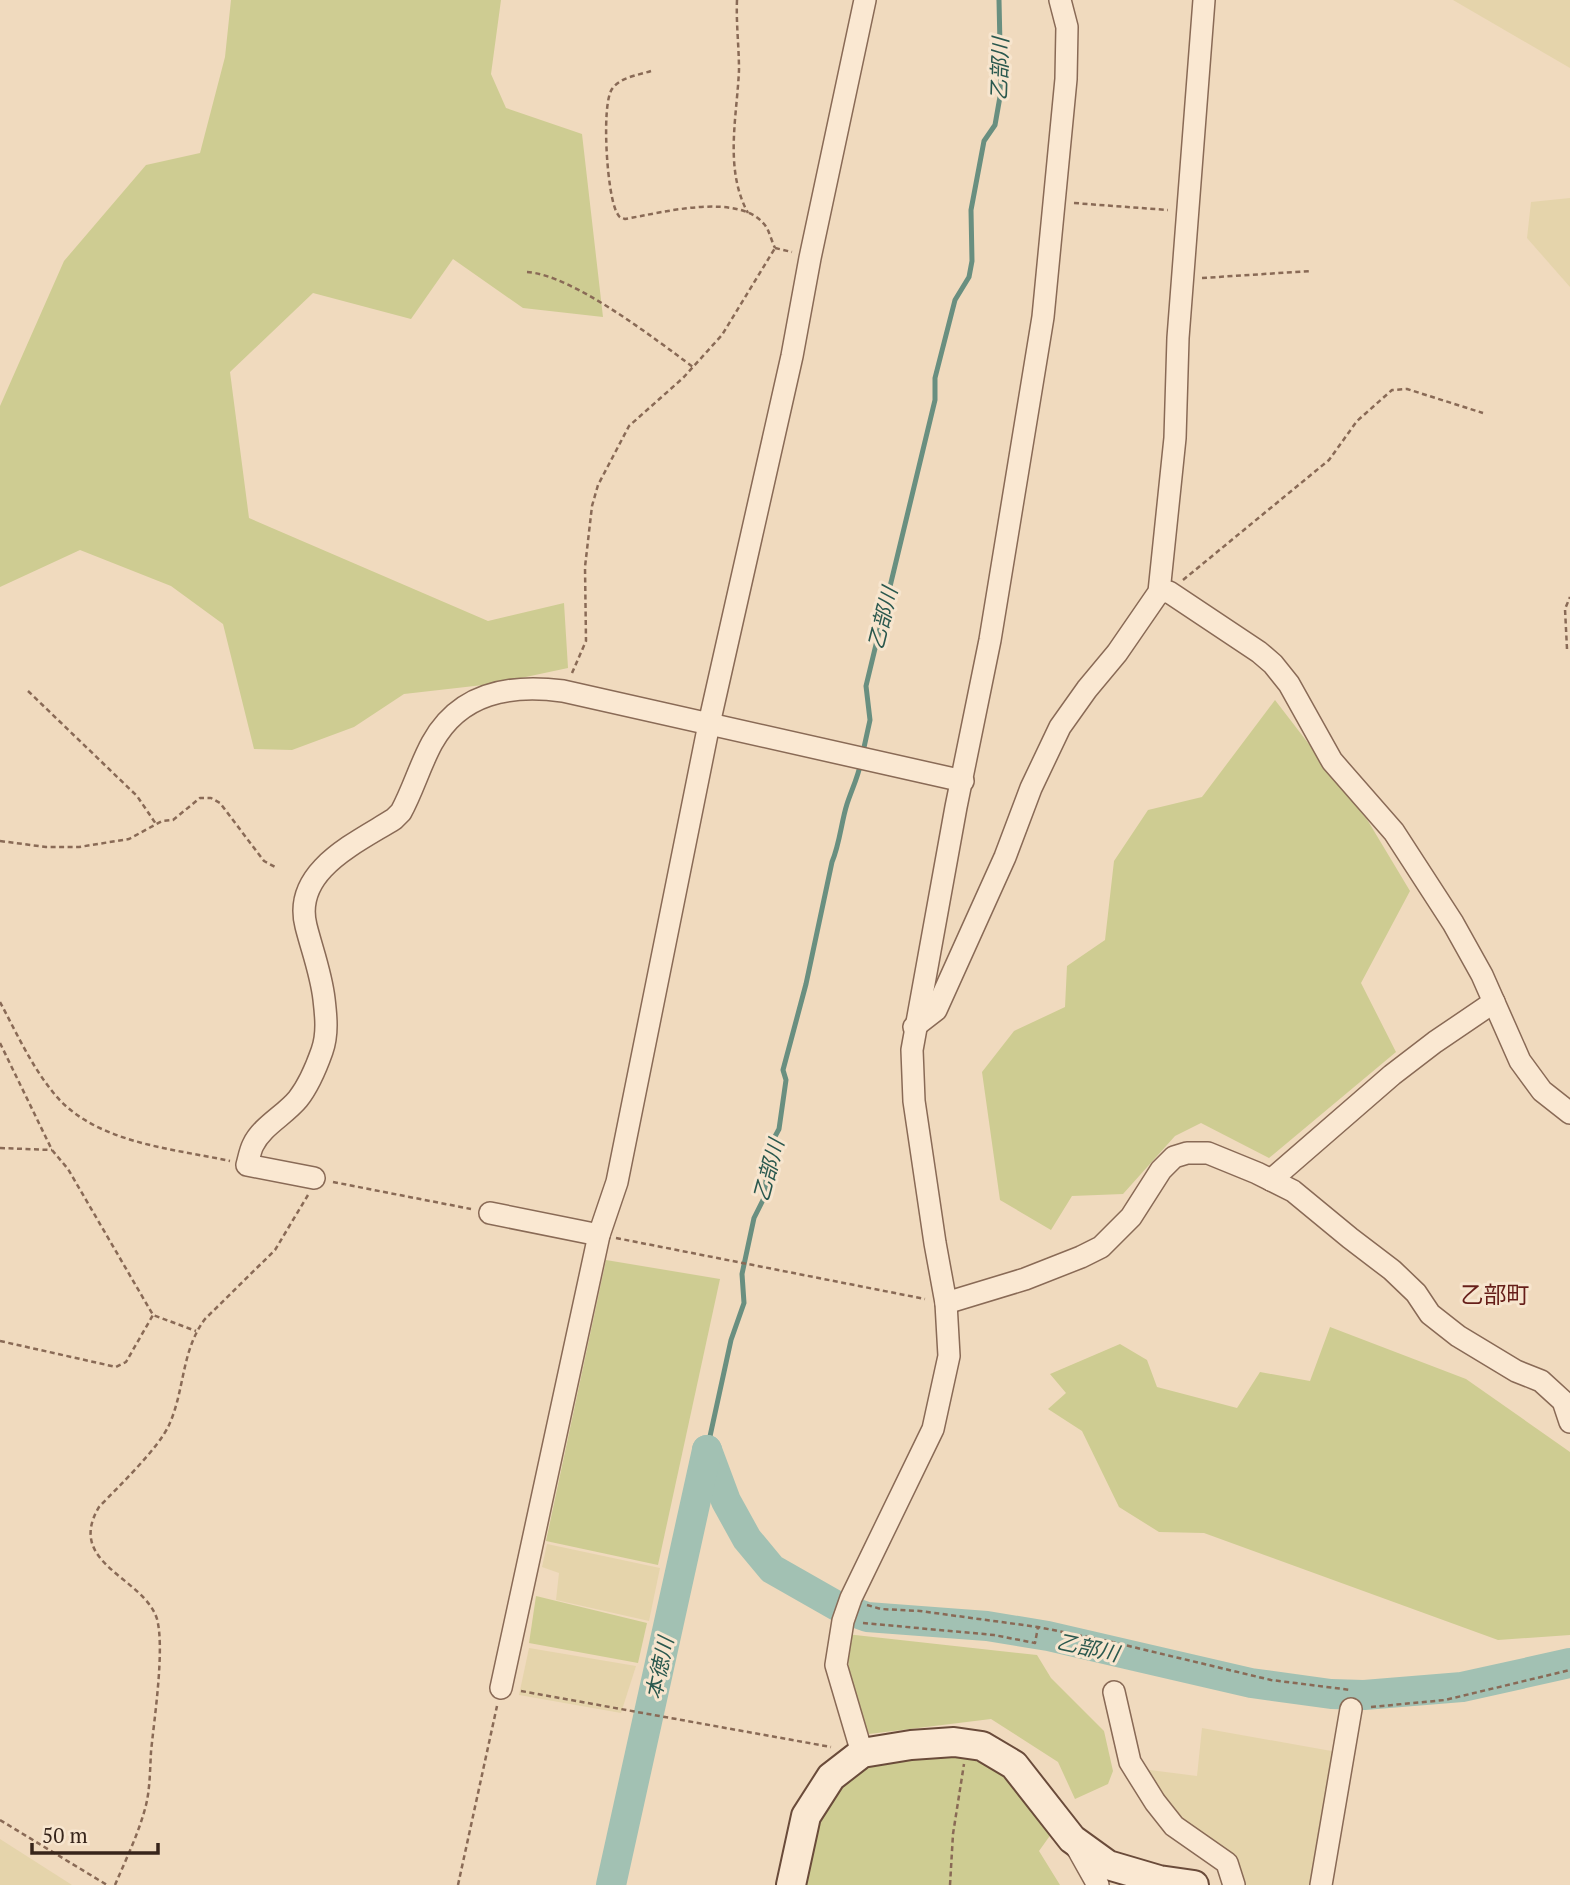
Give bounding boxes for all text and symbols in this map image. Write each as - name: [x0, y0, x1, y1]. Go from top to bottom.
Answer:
- water label: 乙部川: [984, 35, 1014, 101]
- water label: 乙部川: [861, 582, 904, 652]
- water label: 乙部川: [746, 1134, 790, 1204]
- district label: 乙部町: [1461, 1279, 1530, 1310]
- water label: 乙部川: [1054, 1627, 1124, 1668]
- water label: 本徳川: [639, 1632, 680, 1702]
- scale bar: [32, 1812, 158, 1856]
- text: 50 m: [42, 1821, 88, 1849]

